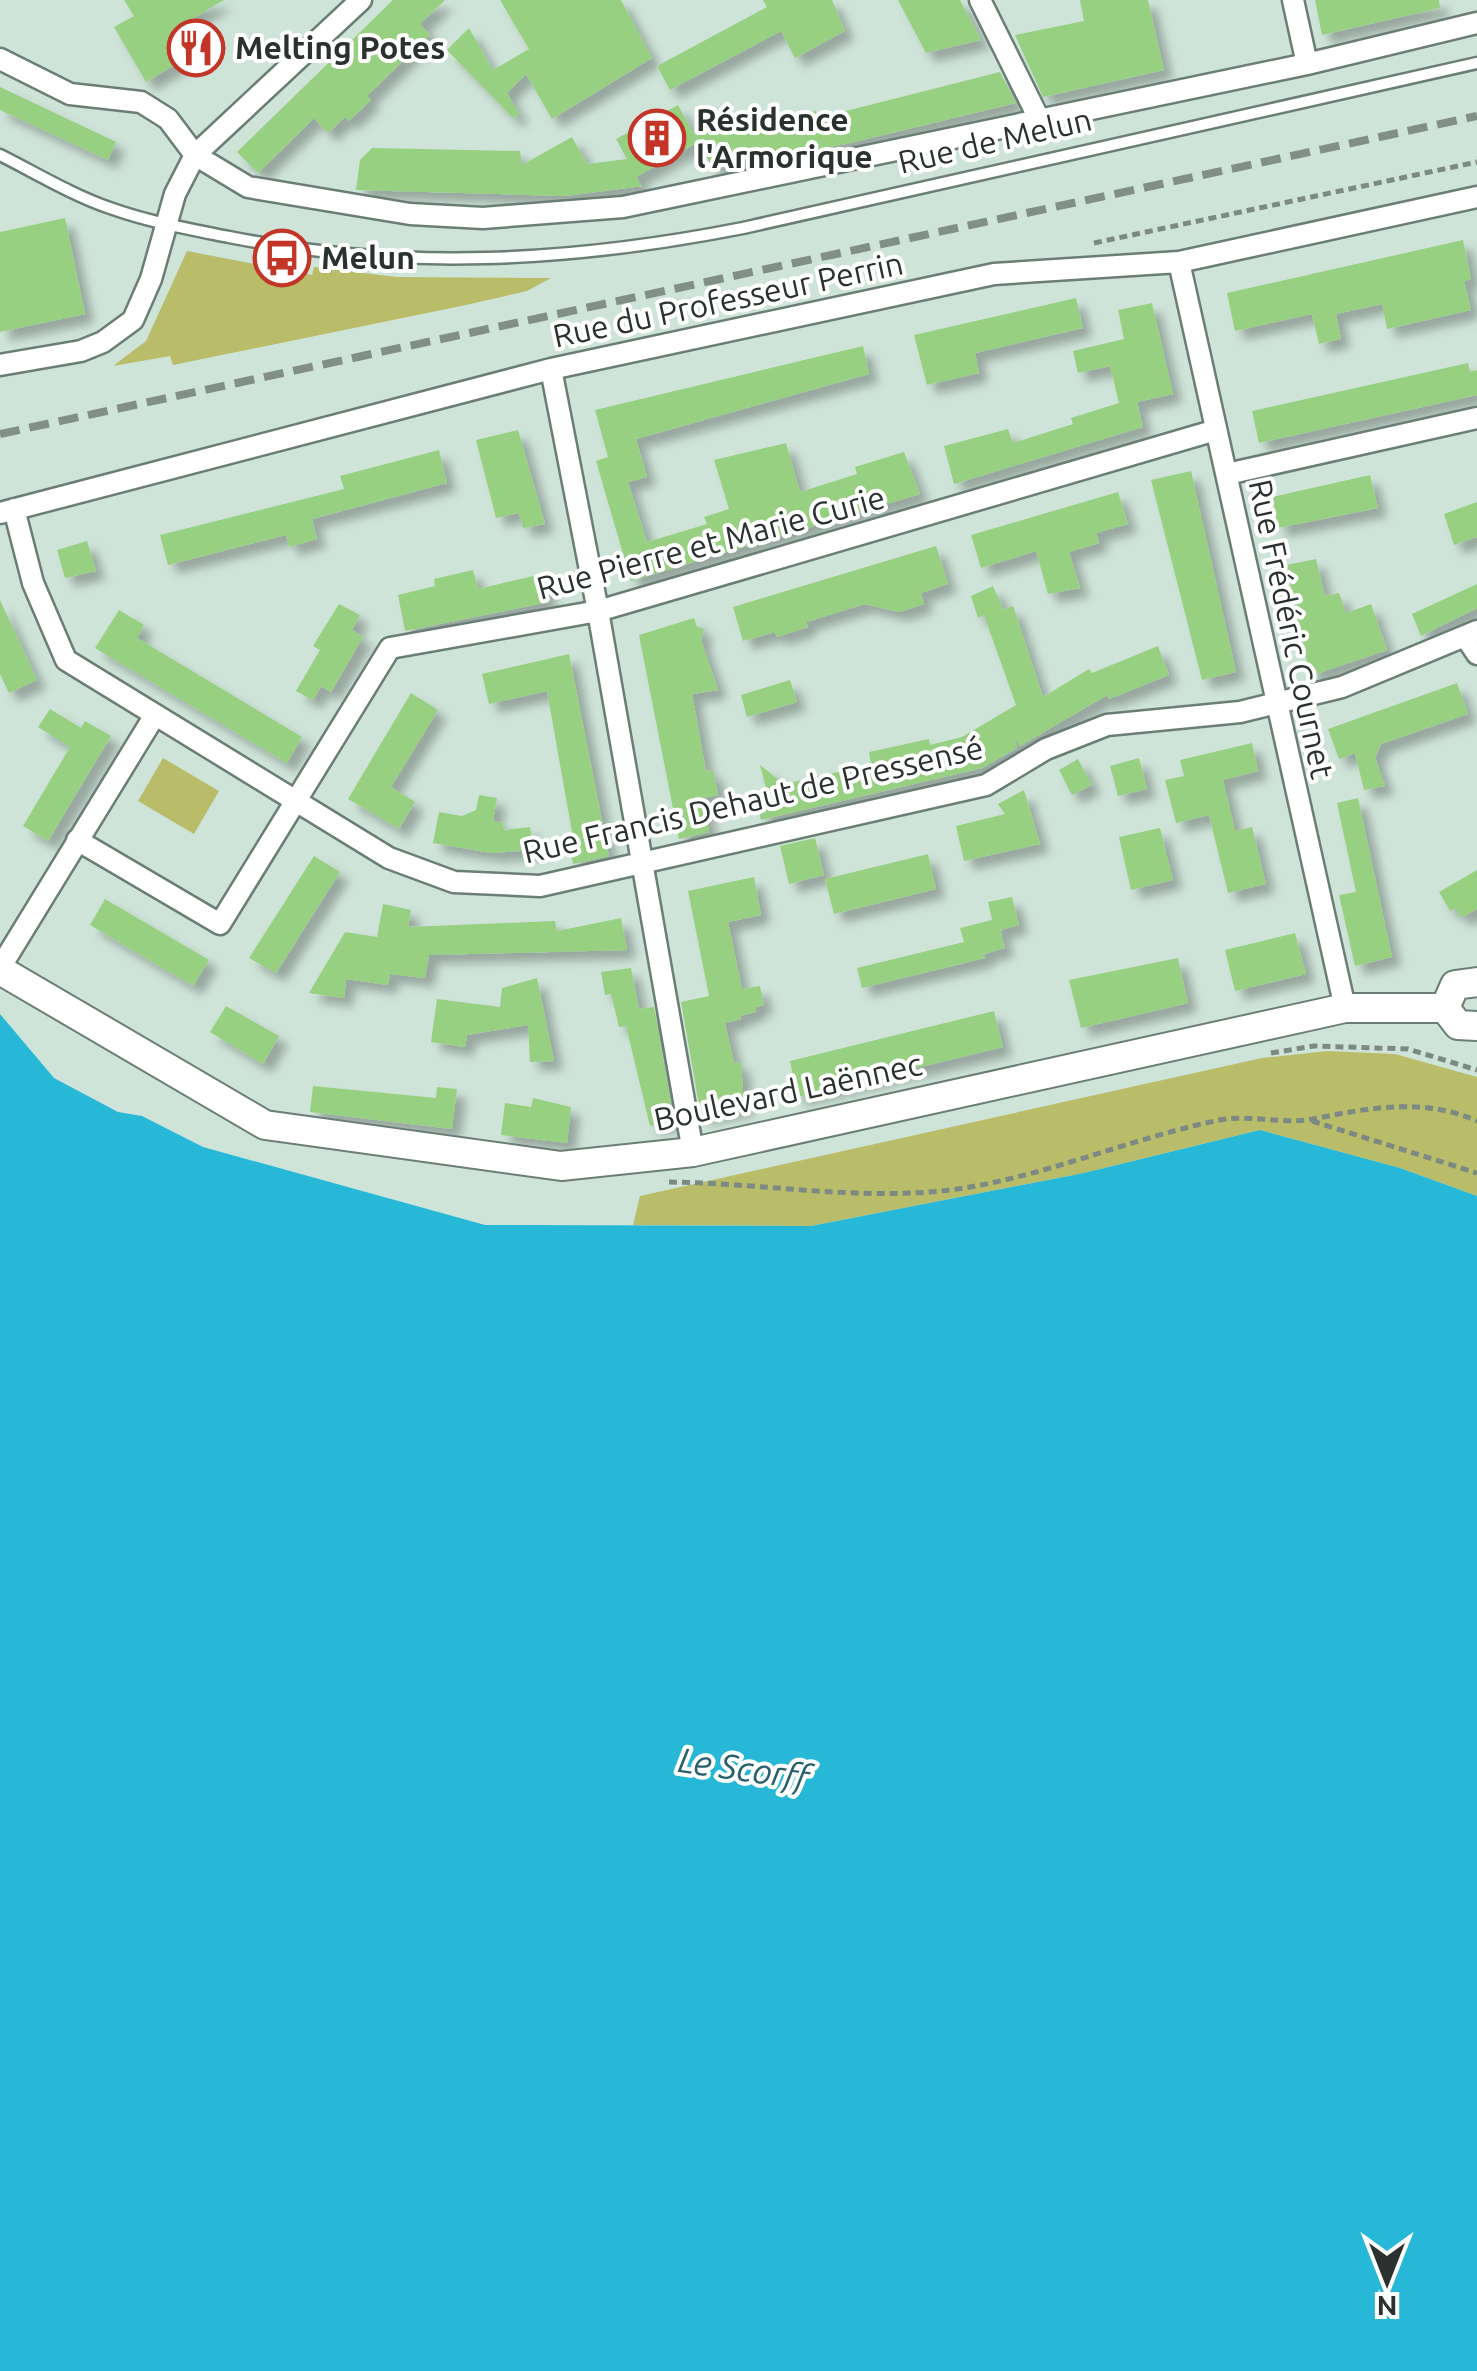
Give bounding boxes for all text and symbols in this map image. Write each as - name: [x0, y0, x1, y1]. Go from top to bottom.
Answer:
- restaurant icon: Melting Potes: [166, 18, 226, 78]
- place label: Melting Potes: [235, 29, 445, 65]
- street label: Rue de Melun: [895, 100, 1095, 180]
- place label: Résidence l'Armorique: [696, 101, 873, 174]
- building icon: Résidence l'Armorique: [627, 108, 687, 168]
- bus stop icon: Melun: [252, 228, 312, 288]
- place label: Melun: [321, 239, 415, 275]
- street label: Rue du Professeur Perrin: [549, 244, 906, 354]
- street label: Rue Frédéric Cournet: [1243, 476, 1341, 782]
- street label: Rue Pierre et Marie Curie: [533, 478, 889, 606]
- street label: Rue Francis Dehaut de Pressensé: [519, 728, 986, 870]
- street label: Boulevard Laënnec: [651, 1045, 925, 1137]
- water label: Le Scorff: [676, 1739, 817, 1798]
- north arrow: [1337, 2231, 1437, 2331]
- text: N: [1377, 2291, 1397, 2322]

